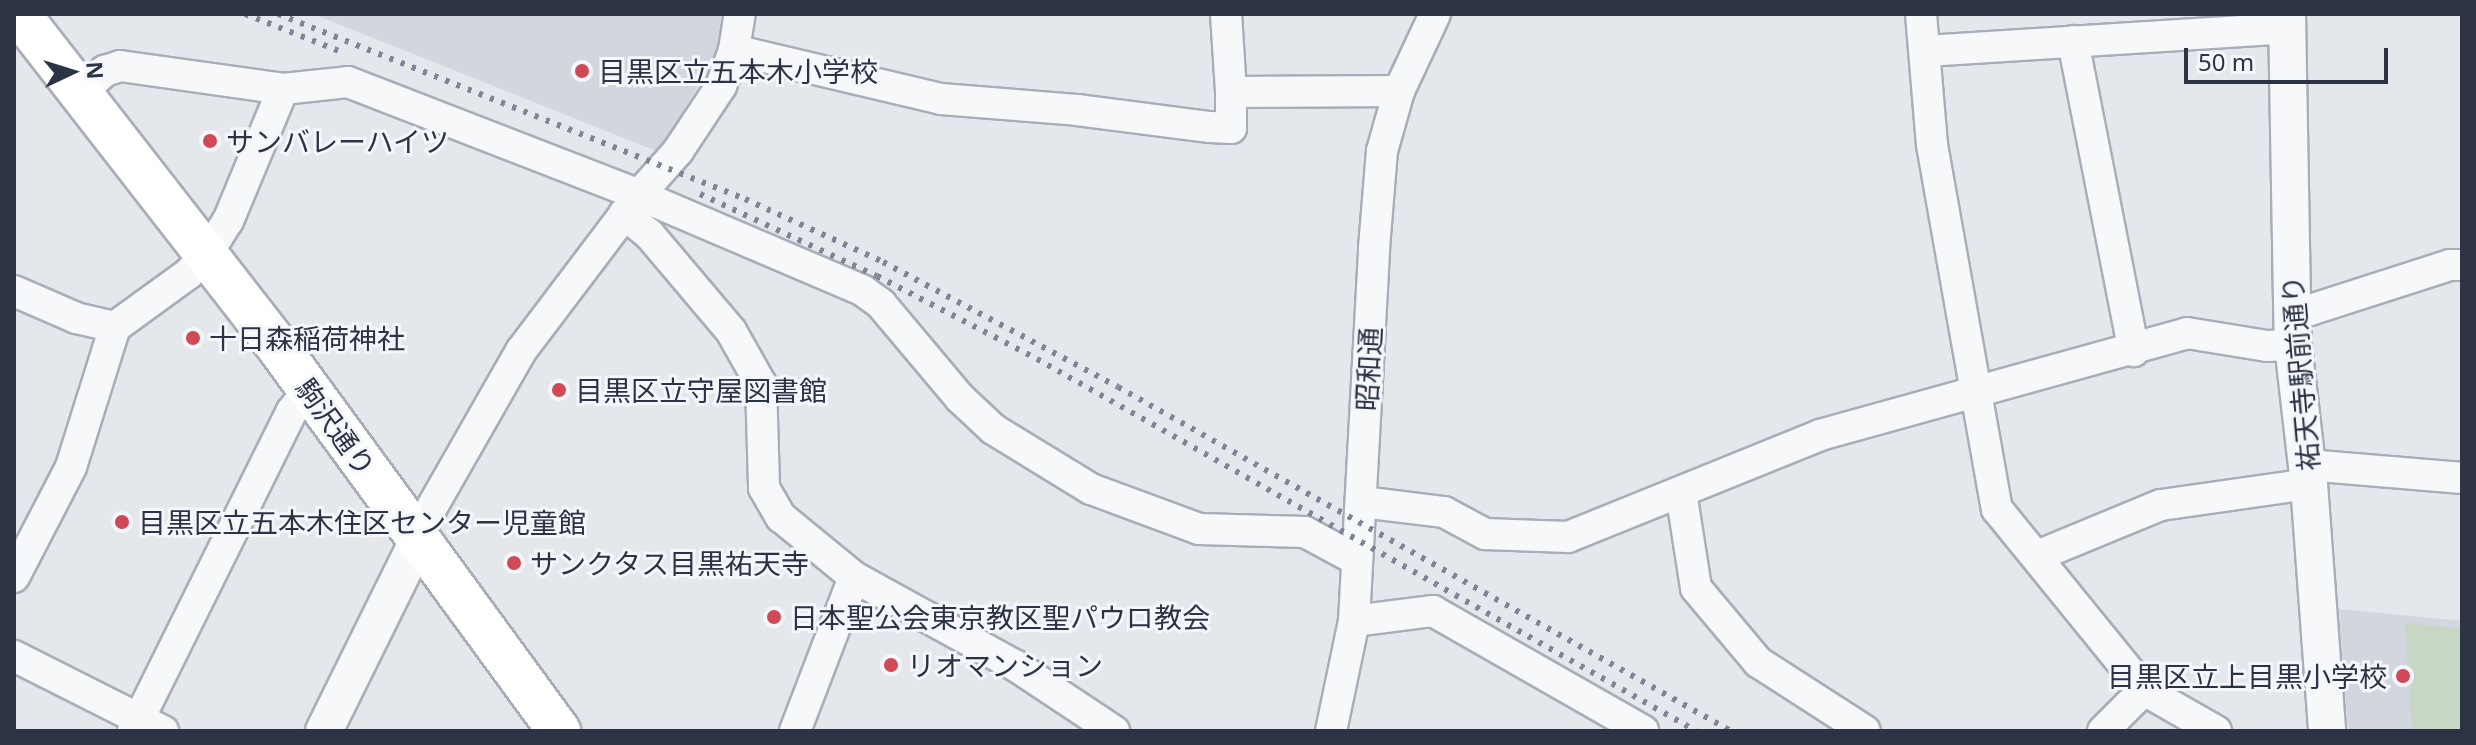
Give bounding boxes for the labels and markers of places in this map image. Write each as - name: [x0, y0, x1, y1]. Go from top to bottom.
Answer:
- place label: 目黒区立五本木小学校: [598, 54, 878, 88]
- marker: 目黒区立五本木小学校: [573, 62, 591, 80]
- place label: サンバレーハイツ: [226, 124, 450, 158]
- marker: サンバレーハイツ: [201, 132, 219, 150]
- place label: 十日森稲荷神社: [209, 321, 405, 355]
- marker: 十日森稲荷神社: [184, 329, 202, 347]
- place label: 目黒区立守屋図書館: [575, 373, 827, 407]
- marker: 目黒区立守屋図書館: [550, 381, 568, 399]
- place label: 目黒区立五本木住区センター児童館: [138, 505, 586, 539]
- marker: 目黒区立五本木住区センター児童館: [113, 513, 131, 531]
- place label: サンクタス目黒祐天寺: [530, 546, 810, 580]
- marker: サンクタス目黒祐天寺: [505, 554, 523, 572]
- place label: 日本聖公会東京教区聖パウロ教会: [790, 600, 1210, 634]
- marker: 日本聖公会東京教区聖パウロ教会: [765, 608, 783, 626]
- place label: リオマンション: [907, 648, 1103, 682]
- marker: リオマンション: [882, 656, 900, 674]
- place label: 目黒区立上目黒小学校: [2107, 659, 2387, 693]
- marker: 目黒区立上目黒小学校: [2394, 667, 2412, 685]

